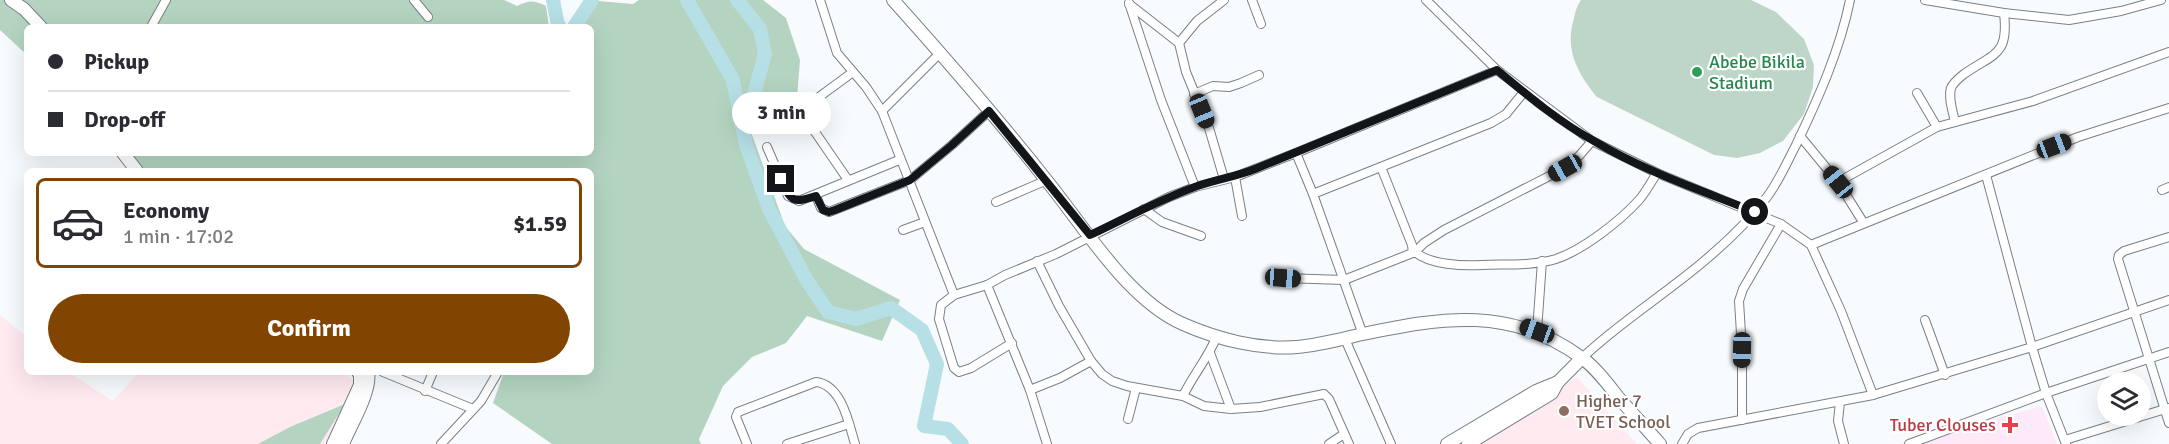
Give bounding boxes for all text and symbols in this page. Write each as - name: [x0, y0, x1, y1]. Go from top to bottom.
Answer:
- text: Pickup: [84, 48, 149, 75]
- place label: Abebe Bikila Stadium: [1709, 51, 1805, 94]
- marker: Abebe Bikila Stadium: [1690, 65, 1704, 79]
- car: [1187, 91, 1217, 131]
- callout: 3 min: [732, 92, 830, 134]
- text: 3 min: [757, 100, 806, 125]
- text: Drop-off: [84, 106, 165, 133]
- car: [2034, 131, 2074, 161]
- car: [1545, 151, 1585, 185]
- car: [1820, 162, 1856, 202]
- route end: [767, 165, 794, 192]
- icon: car: [51, 196, 105, 250]
- text: Economy: [123, 197, 209, 224]
- route start: [1741, 198, 1768, 225]
- text: $1.59: [513, 210, 567, 237]
- text: 1 min · 17:02: [123, 224, 234, 249]
- car: [1264, 268, 1302, 288]
- button: Confirm: [48, 294, 570, 363]
- car: [1517, 316, 1557, 346]
- car: [1733, 332, 1751, 368]
- map controls: [2097, 372, 2151, 426]
- button: layers: [2097, 372, 2151, 426]
- place label: Higher 7 TVET School: [1576, 390, 1671, 433]
- marker: Higher 7 TVET School: [1557, 404, 1571, 418]
- place label: Tuber Clouses: [1890, 414, 1996, 436]
- marker: Tuber Clouses: [2001, 416, 2019, 434]

